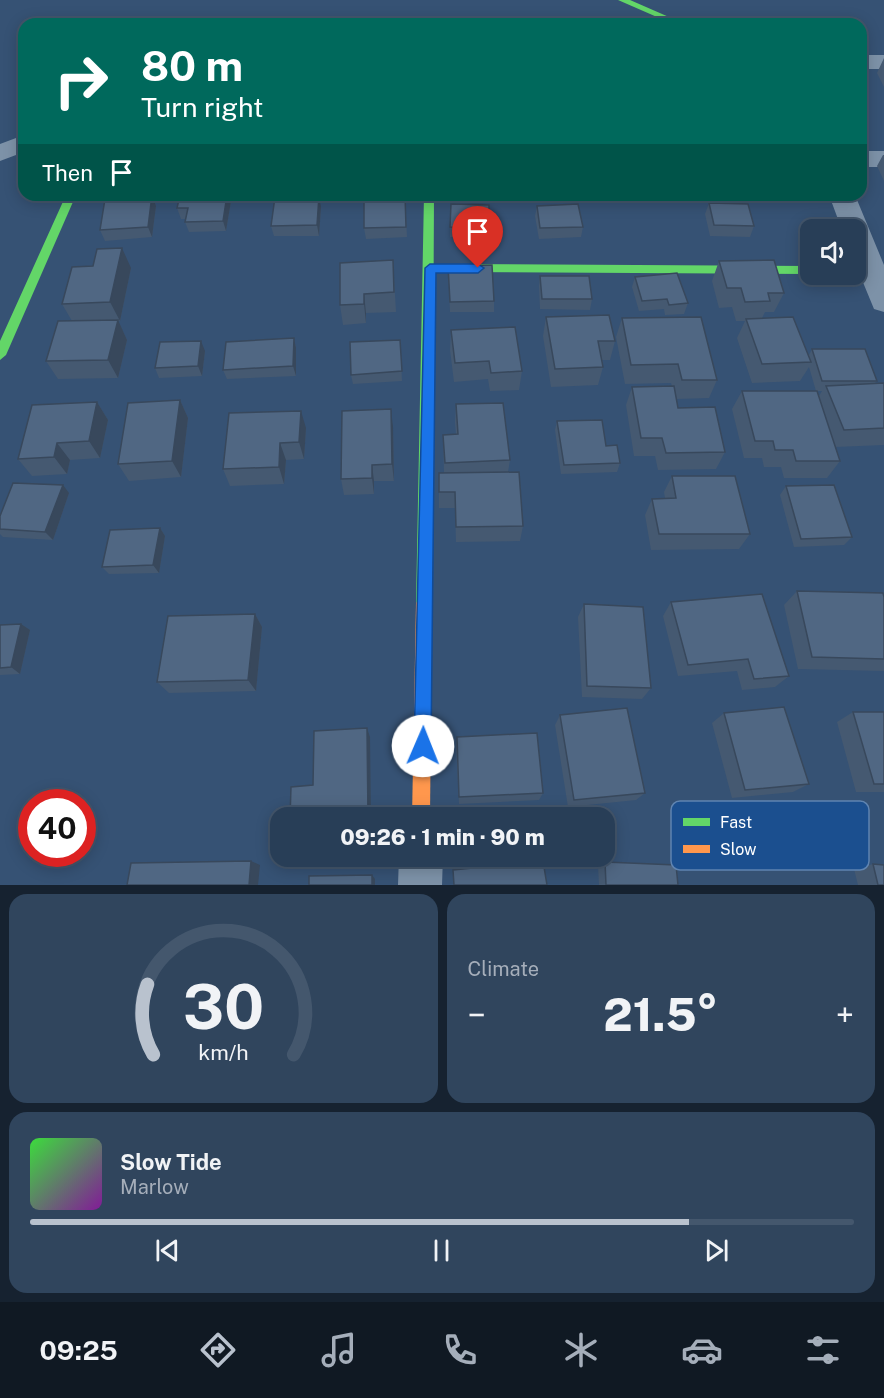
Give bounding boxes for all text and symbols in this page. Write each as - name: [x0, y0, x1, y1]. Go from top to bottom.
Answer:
- text: 80 m: [141, 41, 243, 90]
- icon: right: [42, 42, 120, 120]
- text: Turn right: [141, 91, 264, 123]
- icon: arrive: [105, 156, 138, 189]
- text: Then: [42, 160, 93, 186]
- pin: [452, 206, 503, 268]
- icon: arrive: [461, 215, 494, 248]
- map controls: [800, 219, 866, 285]
- button: sound: [800, 219, 866, 285]
- position arrow: [391, 714, 455, 778]
- speed limit sign: 40: [18, 789, 96, 867]
- legend: [671, 801, 869, 870]
- text: Fast: [720, 813, 752, 832]
- text: 09:26 · 1 min · 90 m: [340, 824, 545, 850]
- text: Slow: [720, 840, 757, 859]
- text: Climate: [468, 957, 539, 981]
- text: 30: [182, 970, 264, 1043]
- text: 21.5°: [603, 988, 718, 1041]
- text: −: [468, 996, 486, 1034]
- text: +: [836, 996, 854, 1034]
- text: km/h: [198, 1041, 248, 1066]
- text: Slow Tide: [120, 1149, 222, 1175]
- text: Marlow: [120, 1175, 189, 1199]
- icon: previous: [151, 1234, 184, 1267]
- icon: pause: [425, 1234, 458, 1267]
- icon: next: [700, 1234, 733, 1267]
- icon: directions: [197, 1329, 239, 1371]
- icon: music: [318, 1329, 360, 1371]
- icon: phone: [439, 1329, 481, 1371]
- icon: climate: [560, 1329, 602, 1371]
- icon: car: [681, 1329, 723, 1371]
- icon: filters: [802, 1329, 844, 1371]
- text: 09:25: [40, 1334, 118, 1366]

